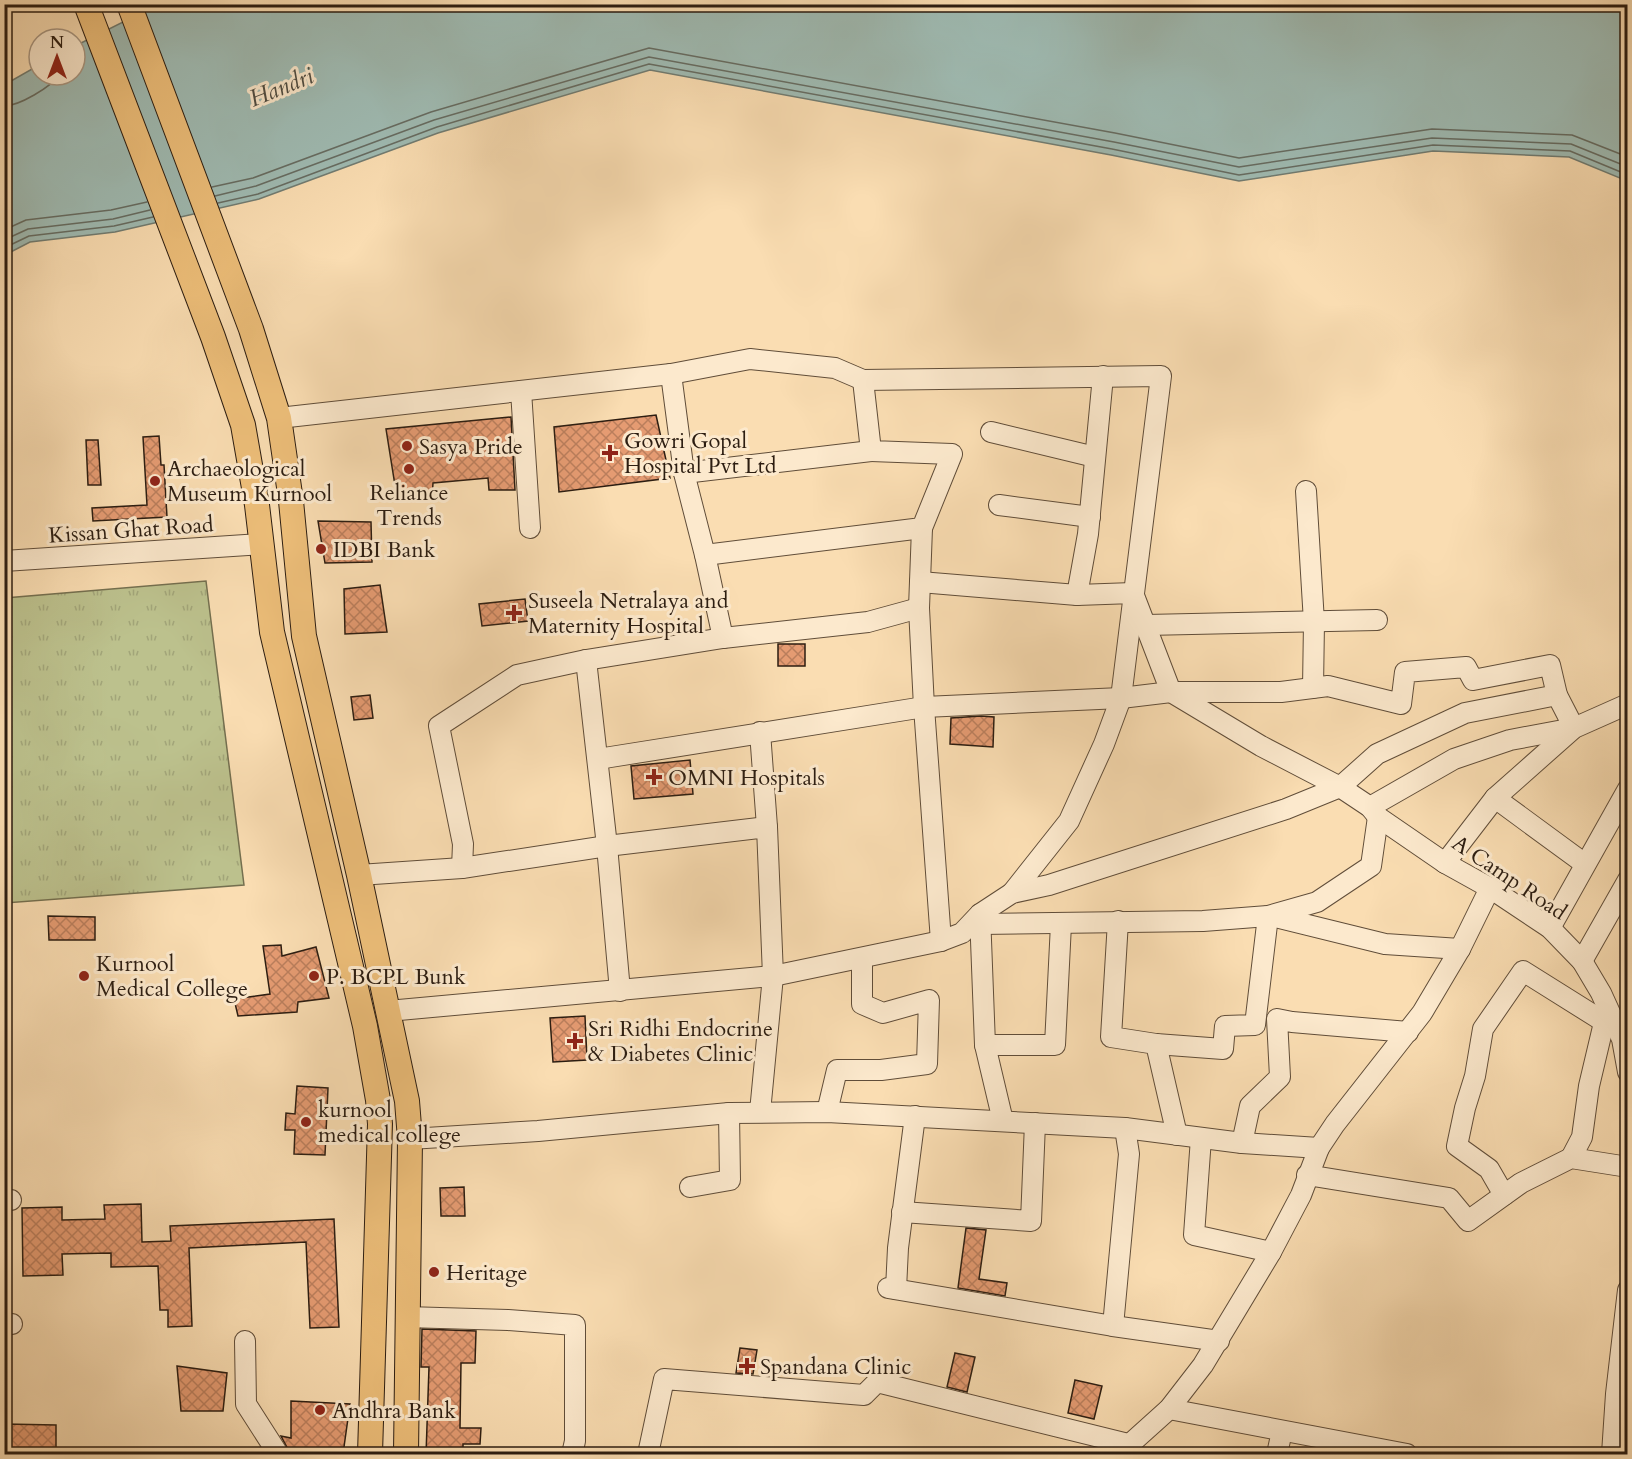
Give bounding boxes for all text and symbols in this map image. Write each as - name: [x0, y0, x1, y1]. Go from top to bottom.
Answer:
- north arrow: [27, 27, 87, 87]
- text: N: [50, 32, 64, 54]
- water label: Handri: [244, 59, 319, 115]
- place label: Gowri Gopal Hospital Pvt Ltd: [624, 426, 777, 481]
- place label: Sasya Pride: [419, 432, 523, 462]
- marker: Sasya Pride: [400, 439, 414, 453]
- marker: Gowri Gopal Hospital Pvt Ltd: [601, 444, 619, 462]
- place label: Archaeological Museum Kurnool: [167, 454, 332, 509]
- marker: Reliance Trends: [402, 462, 416, 476]
- marker: Archaeological Museum Kurnool: [148, 474, 162, 488]
- place label: Reliance Trends: [369, 478, 449, 533]
- street label: Kissan Ghat Road: [48, 509, 215, 551]
- place label: IDBI Bank: [333, 535, 436, 565]
- marker: IDBI Bank: [314, 542, 328, 556]
- place label: Suseela Netralaya and Maternity Hospital: [528, 586, 729, 641]
- marker: Suseela Netralaya and Maternity Hospital: [505, 604, 523, 622]
- place label: OMNI Hospitals: [668, 763, 825, 793]
- marker: OMNI Hospitals: [645, 768, 663, 786]
- street label: A Camp Road: [1446, 828, 1573, 927]
- place label: Kurnool Medical College: [96, 949, 248, 1004]
- place label: P. BCPL Bunk: [326, 962, 466, 992]
- marker: Kurnool Medical College: [77, 969, 91, 983]
- marker: P. BCPL Bunk: [307, 969, 321, 983]
- place label: Sri Ridhi Endocrine & Diabetes Clinic: [588, 1014, 773, 1069]
- marker: Sri Ridhi Endocrine & Diabetes Clinic: [566, 1032, 584, 1050]
- place label: kurnool medical college: [318, 1095, 461, 1150]
- marker: kurnool medical college: [299, 1115, 313, 1129]
- place label: Heritage: [446, 1258, 527, 1288]
- marker: Heritage: [427, 1265, 441, 1279]
- place label: Spandana Clinic: [760, 1352, 911, 1382]
- marker: Spandana Clinic: [738, 1357, 756, 1375]
- place label: Andhra Bank: [332, 1396, 456, 1426]
- marker: Andhra Bank: [313, 1403, 327, 1417]

